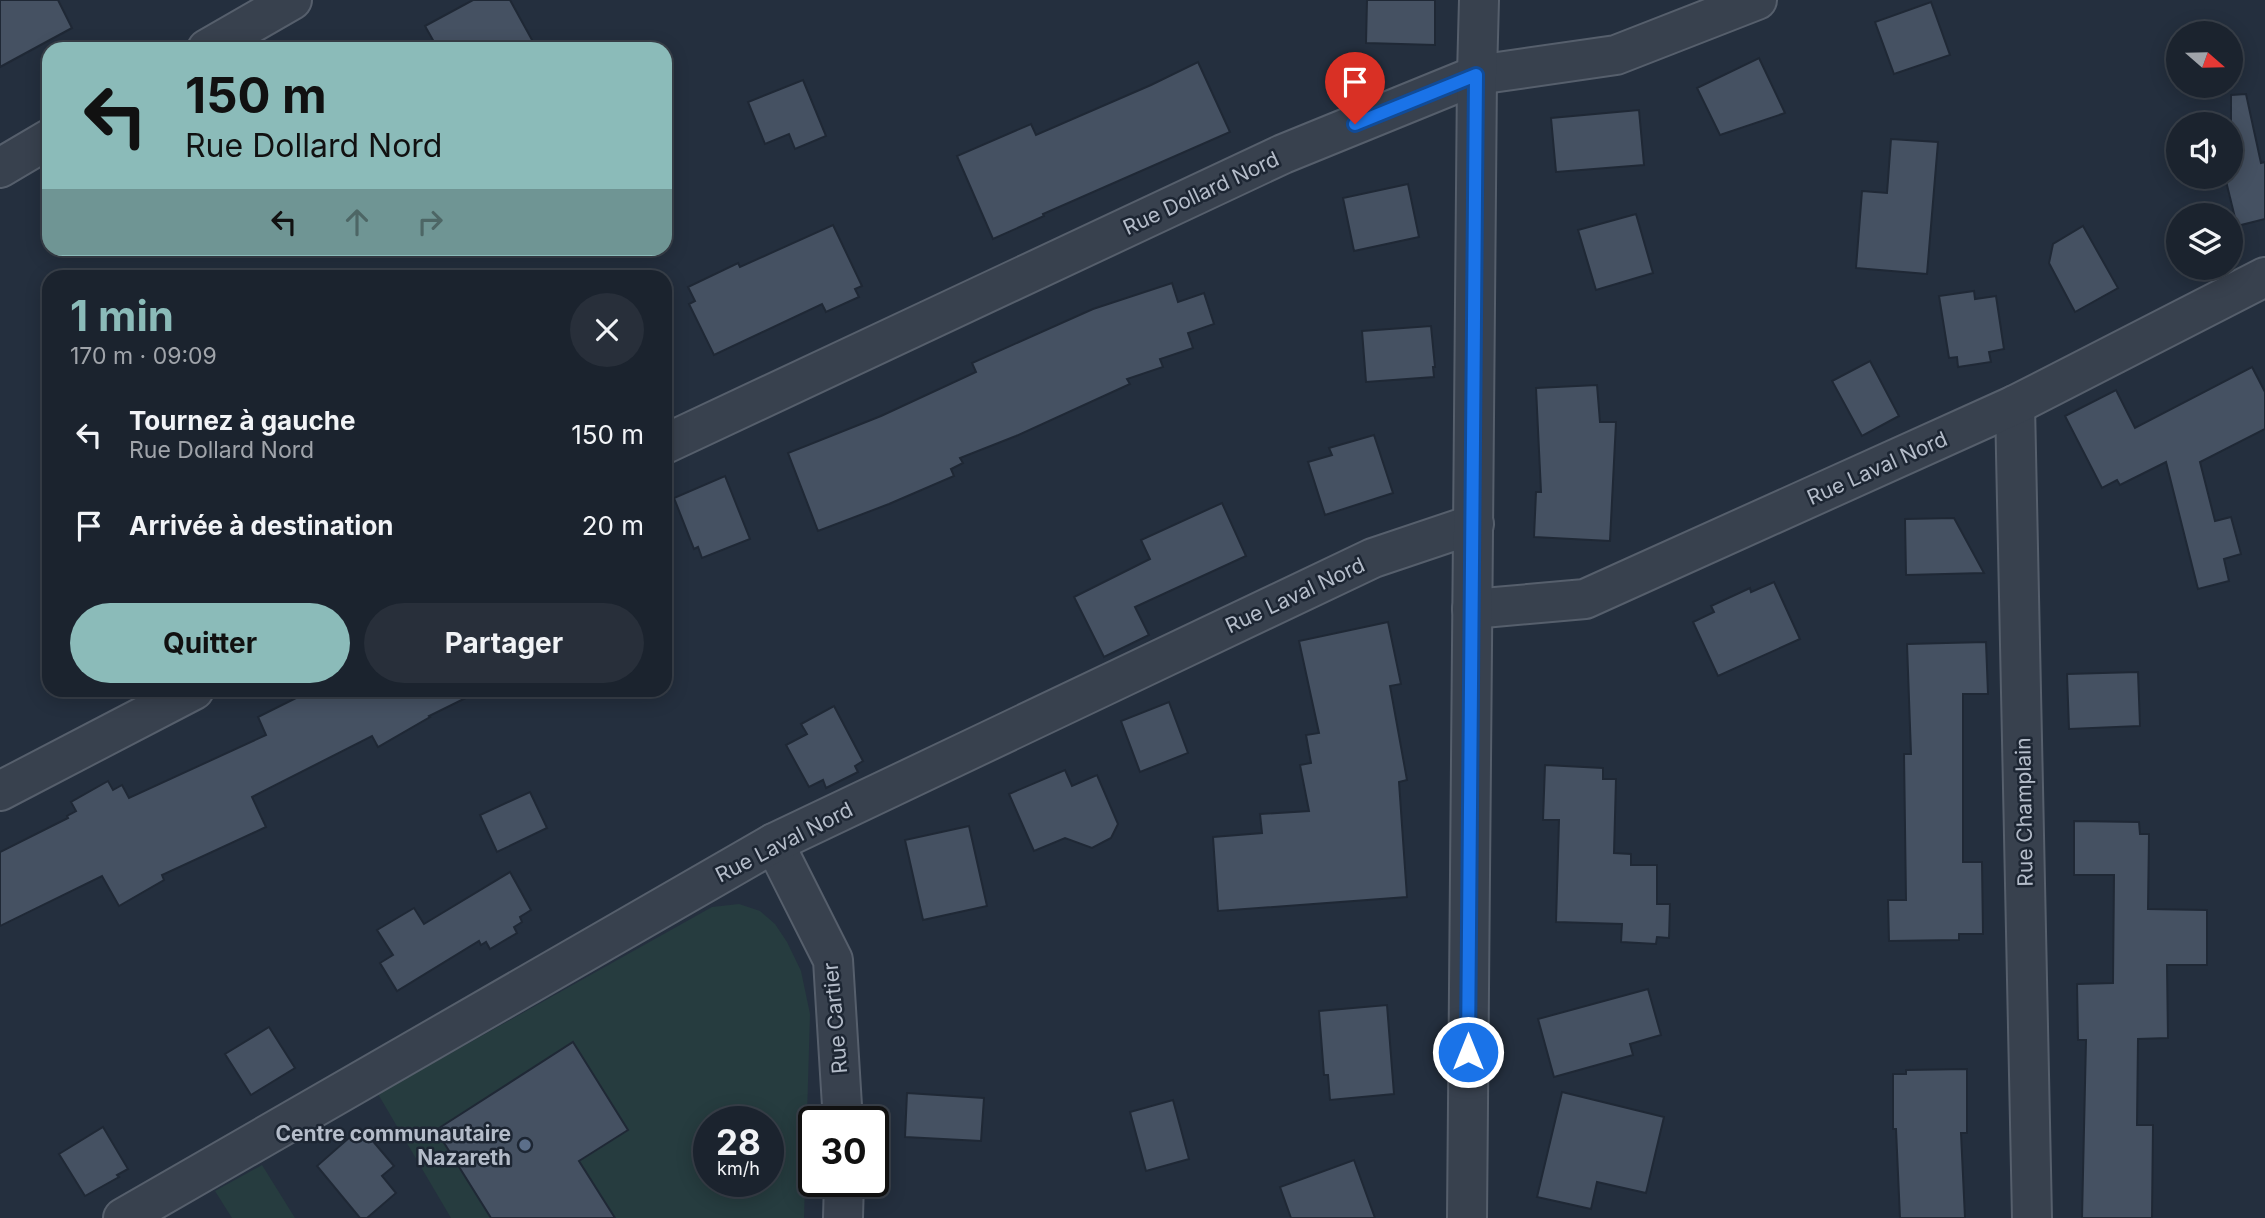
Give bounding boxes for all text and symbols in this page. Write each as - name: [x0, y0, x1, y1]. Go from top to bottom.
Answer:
- north arrow: [2166, 21, 2244, 98]
- map controls: [2166, 21, 2243, 280]
- pin: [1325, 52, 1385, 124]
- icon: arrive: [1336, 63, 1374, 101]
- text: 150 m: [185, 66, 327, 125]
- icon: left: [70, 70, 161, 161]
- button: sound: [2166, 112, 2243, 189]
- text: Rue Dollard Nord: [185, 126, 442, 165]
- street label: Rue Dollard Nord: [1119, 146, 1283, 240]
- icon: left: [265, 203, 303, 241]
- icon: ahead: [338, 203, 376, 241]
- icon: right: [411, 203, 449, 241]
- button: layers: [2166, 203, 2243, 280]
- text: 1 min: [70, 290, 174, 341]
- button: close: [570, 293, 644, 367]
- text: 170 m · 09:09: [70, 342, 217, 370]
- text: Tournez à gauche: [129, 405, 355, 436]
- icon: left: [70, 416, 108, 454]
- text: 150 m: [571, 419, 644, 450]
- street label: Rue Laval Nord: [1803, 426, 1951, 510]
- text: Rue Dollard Nord: [129, 436, 314, 464]
- icon: arrive: [70, 507, 108, 545]
- text: Arrivée à destination: [129, 510, 394, 541]
- text: 20 m: [582, 510, 644, 541]
- street label: Rue Laval Nord: [1221, 552, 1369, 638]
- button: Quitter: [70, 603, 350, 683]
- button: Partager: [364, 603, 644, 683]
- street label: Rue Champlain: [2010, 737, 2038, 887]
- street label: Rue Laval Nord: [711, 797, 857, 887]
- street label: Rue Cartier: [818, 961, 852, 1075]
- position arrow: [1431, 1015, 1505, 1089]
- speed limit sign: 30: [798, 1106, 889, 1197]
- place label: Centre communautaire Nazareth: [275, 1121, 511, 1170]
- text: 28: [716, 1121, 761, 1163]
- marker: Centre communautaire Nazareth: [517, 1137, 533, 1153]
- text: km/h: [717, 1158, 760, 1179]

